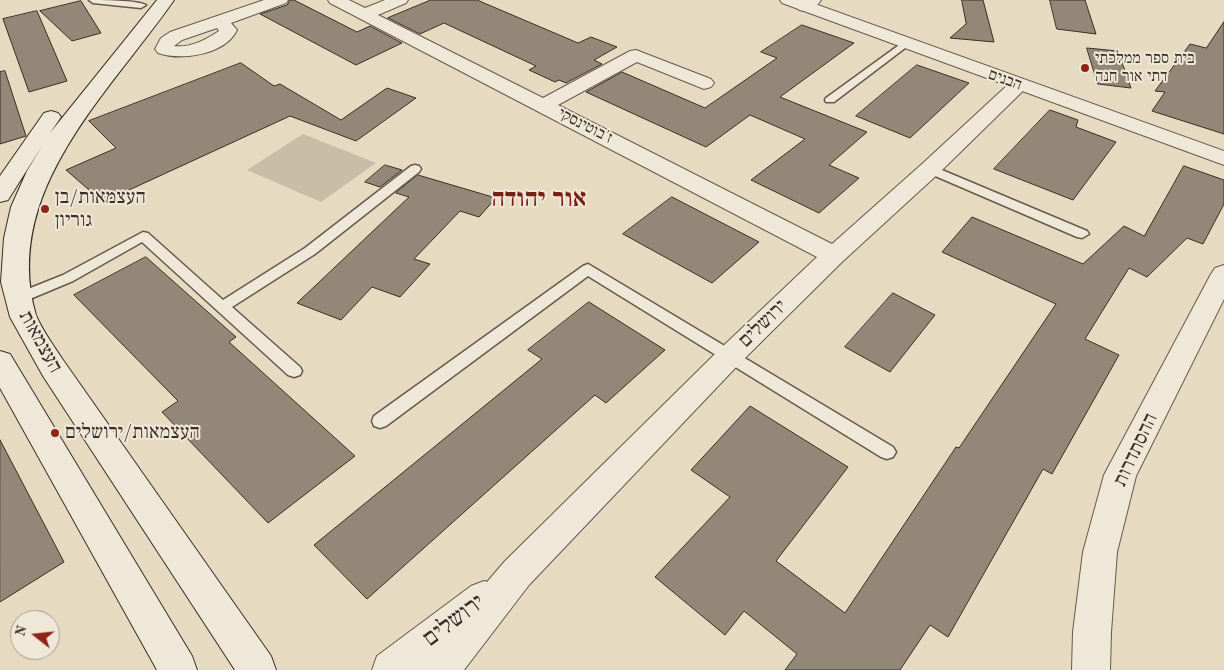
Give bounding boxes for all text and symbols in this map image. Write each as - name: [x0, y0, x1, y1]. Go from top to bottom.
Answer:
- place label: בית ספר ממלכתי דתי אור חנה: [1095, 49, 1195, 87]
- marker: בית ספר ממלכתי דתי אור חנה: [1079, 62, 1091, 74]
- street label: הבנים: [986, 65, 1024, 95]
- street label: ז'בוטינסקי: [555, 104, 615, 148]
- district label: אור יהודה: [492, 184, 586, 214]
- place label: העצמאות/בן גוריון: [55, 186, 146, 233]
- marker: העצמאות/בן גוריון: [39, 203, 51, 215]
- street label: ירושלים: [734, 295, 792, 353]
- street label: העצמאות: [13, 307, 67, 377]
- street label: ההסתדרות: [1109, 410, 1163, 490]
- place label: העצמאות/ירושלים: [65, 421, 200, 445]
- marker: העצמאות/ירושלים: [49, 427, 61, 439]
- street label: ירושלים: [417, 588, 491, 654]
- north arrow: [10, 610, 60, 660]
- text: N: [13, 624, 30, 638]

